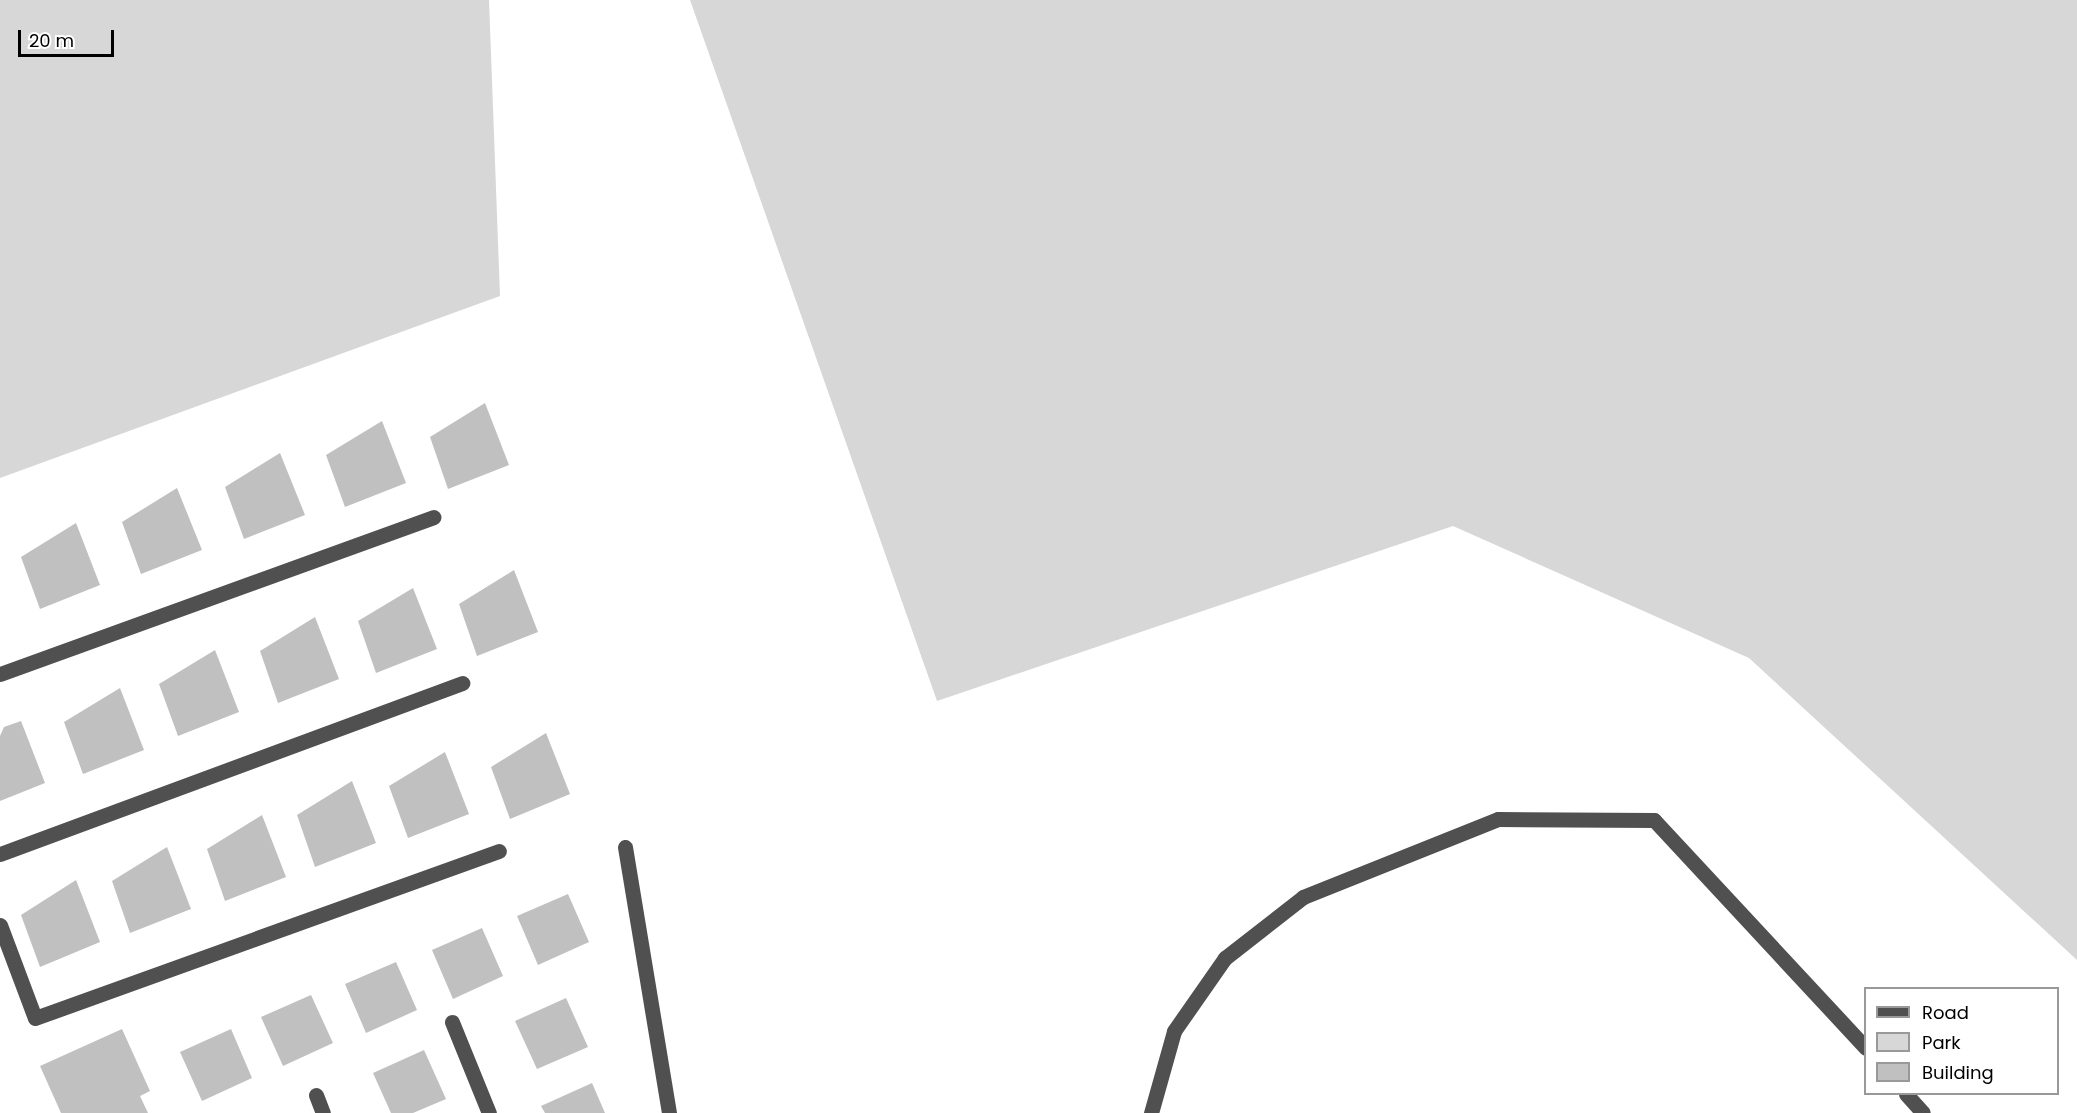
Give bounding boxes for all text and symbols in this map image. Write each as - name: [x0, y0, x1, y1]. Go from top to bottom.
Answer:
- scale bar: [21, 18, 117, 56]
- text: 20 m: [29, 28, 74, 53]
- legend: [1864, 987, 2059, 1095]
- text: Road: [1922, 1000, 1969, 1025]
- text: Park: [1922, 1030, 1961, 1055]
- text: Building: [1922, 1060, 1994, 1085]

